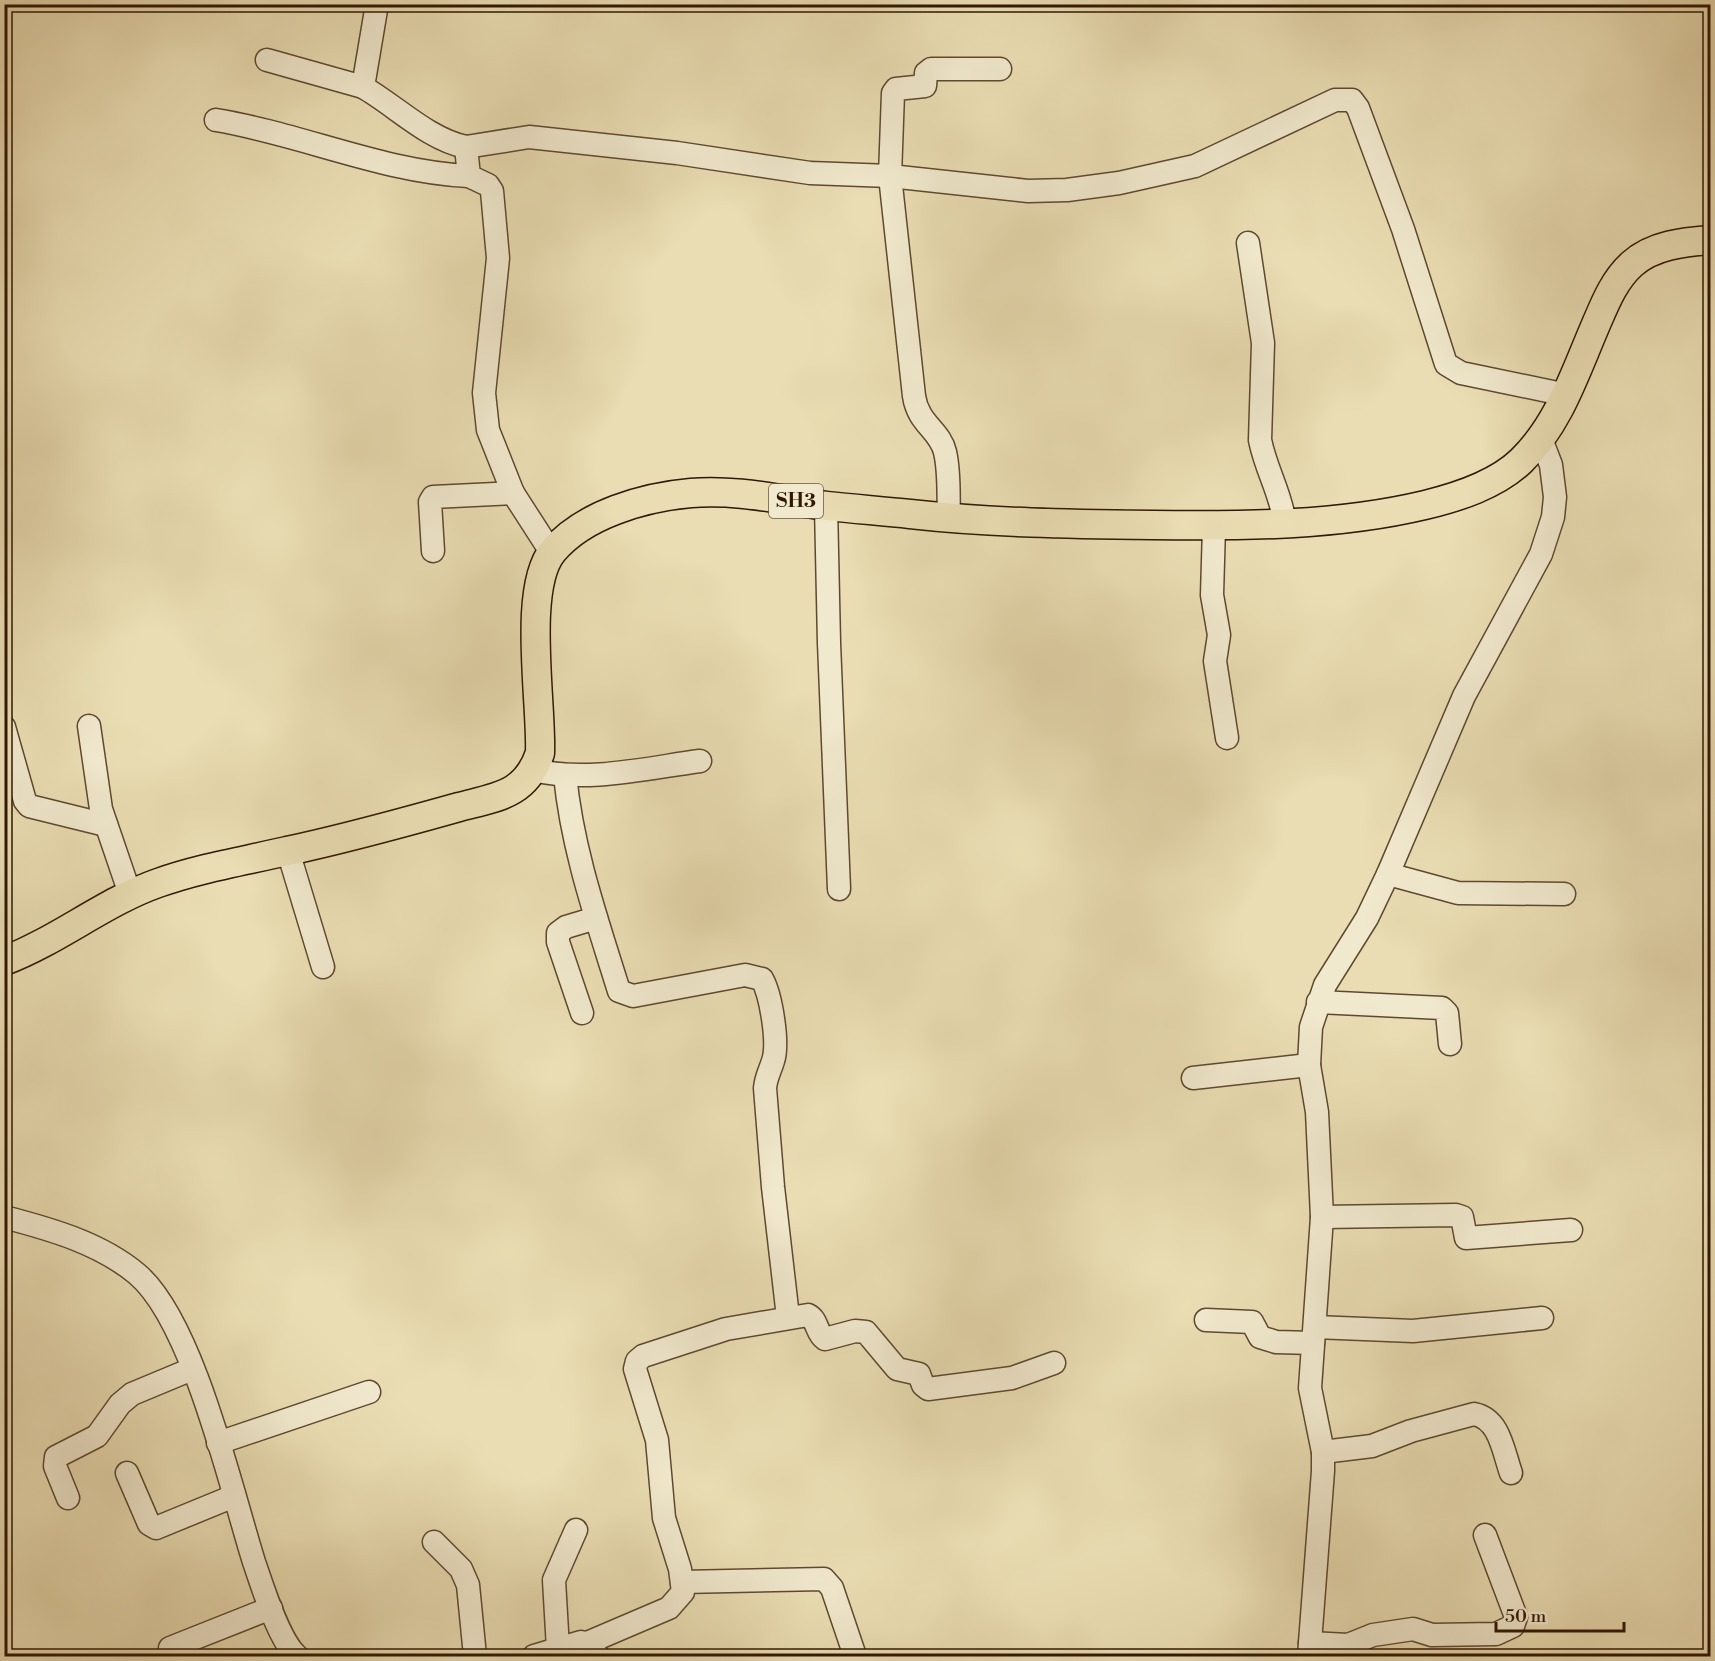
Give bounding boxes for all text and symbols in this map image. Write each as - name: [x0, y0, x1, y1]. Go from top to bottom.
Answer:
- road number: SH3: [769, 484, 823, 518]
- scale bar: [1496, 1595, 1624, 1633]
- text: 50 m: [1505, 1605, 1547, 1628]

